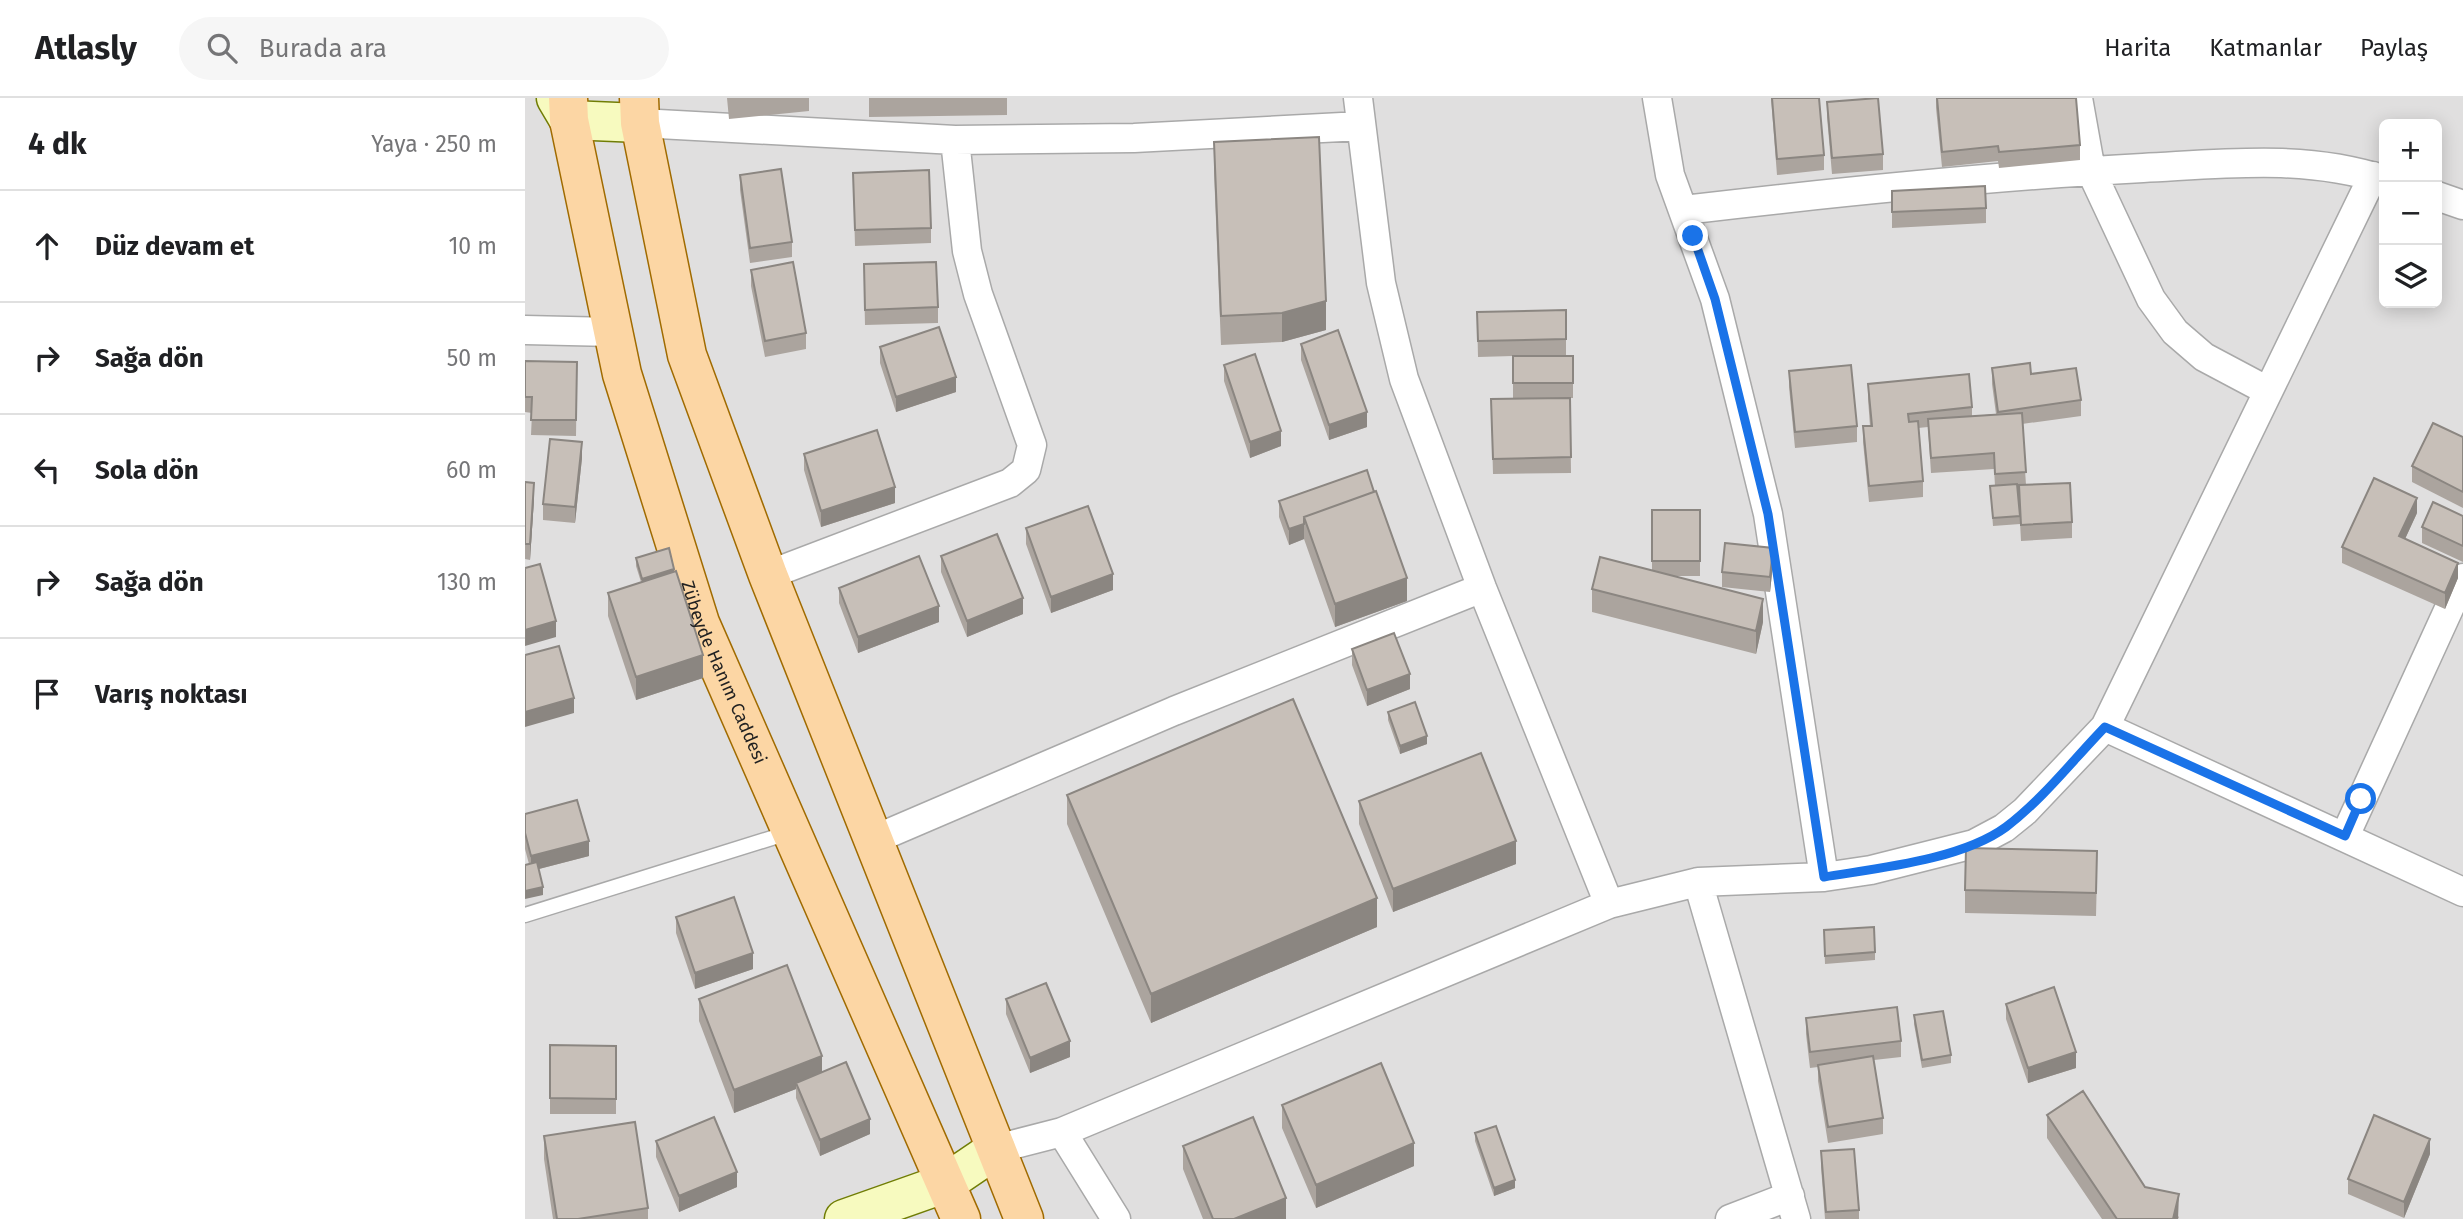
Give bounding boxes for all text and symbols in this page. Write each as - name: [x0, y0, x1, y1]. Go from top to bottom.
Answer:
- search box: [179, 17, 669, 80]
- text: Atlasly: [35, 28, 137, 68]
- icon: search: [203, 29, 241, 67]
- text: Burada ara: [259, 33, 387, 64]
- text: Harita: [2104, 34, 2171, 62]
- text: Katmanlar: [2209, 34, 2322, 62]
- text: Paylaş: [2360, 34, 2428, 62]
- map controls: [2379, 119, 2442, 308]
- button: +: [2379, 119, 2442, 182]
- text: 4 dk: [28, 126, 87, 162]
- text: Yaya · 250 m: [371, 130, 497, 158]
- button: −: [2379, 182, 2442, 245]
- route end: [1677, 220, 1708, 251]
- icon: ahead: [28, 227, 66, 265]
- text: Düz devam et: [95, 231, 254, 262]
- text: 10 m: [448, 232, 497, 260]
- button: layers: [2379, 245, 2442, 308]
- icon: right: [28, 339, 66, 377]
- text: Sağa dön: [95, 343, 204, 374]
- text: 50 m: [447, 344, 497, 372]
- icon: left: [28, 451, 66, 489]
- text: Sola dön: [95, 455, 199, 486]
- text: 60 m: [446, 456, 497, 484]
- icon: right: [28, 563, 66, 601]
- text: Sağa dön: [95, 567, 204, 598]
- text: 130 m: [437, 568, 497, 596]
- street label: Zübeyde Hanım Caddesi: [676, 578, 771, 767]
- icon: arrive: [28, 675, 66, 713]
- text: Varış noktası: [95, 679, 248, 710]
- route start: [2345, 783, 2376, 814]

